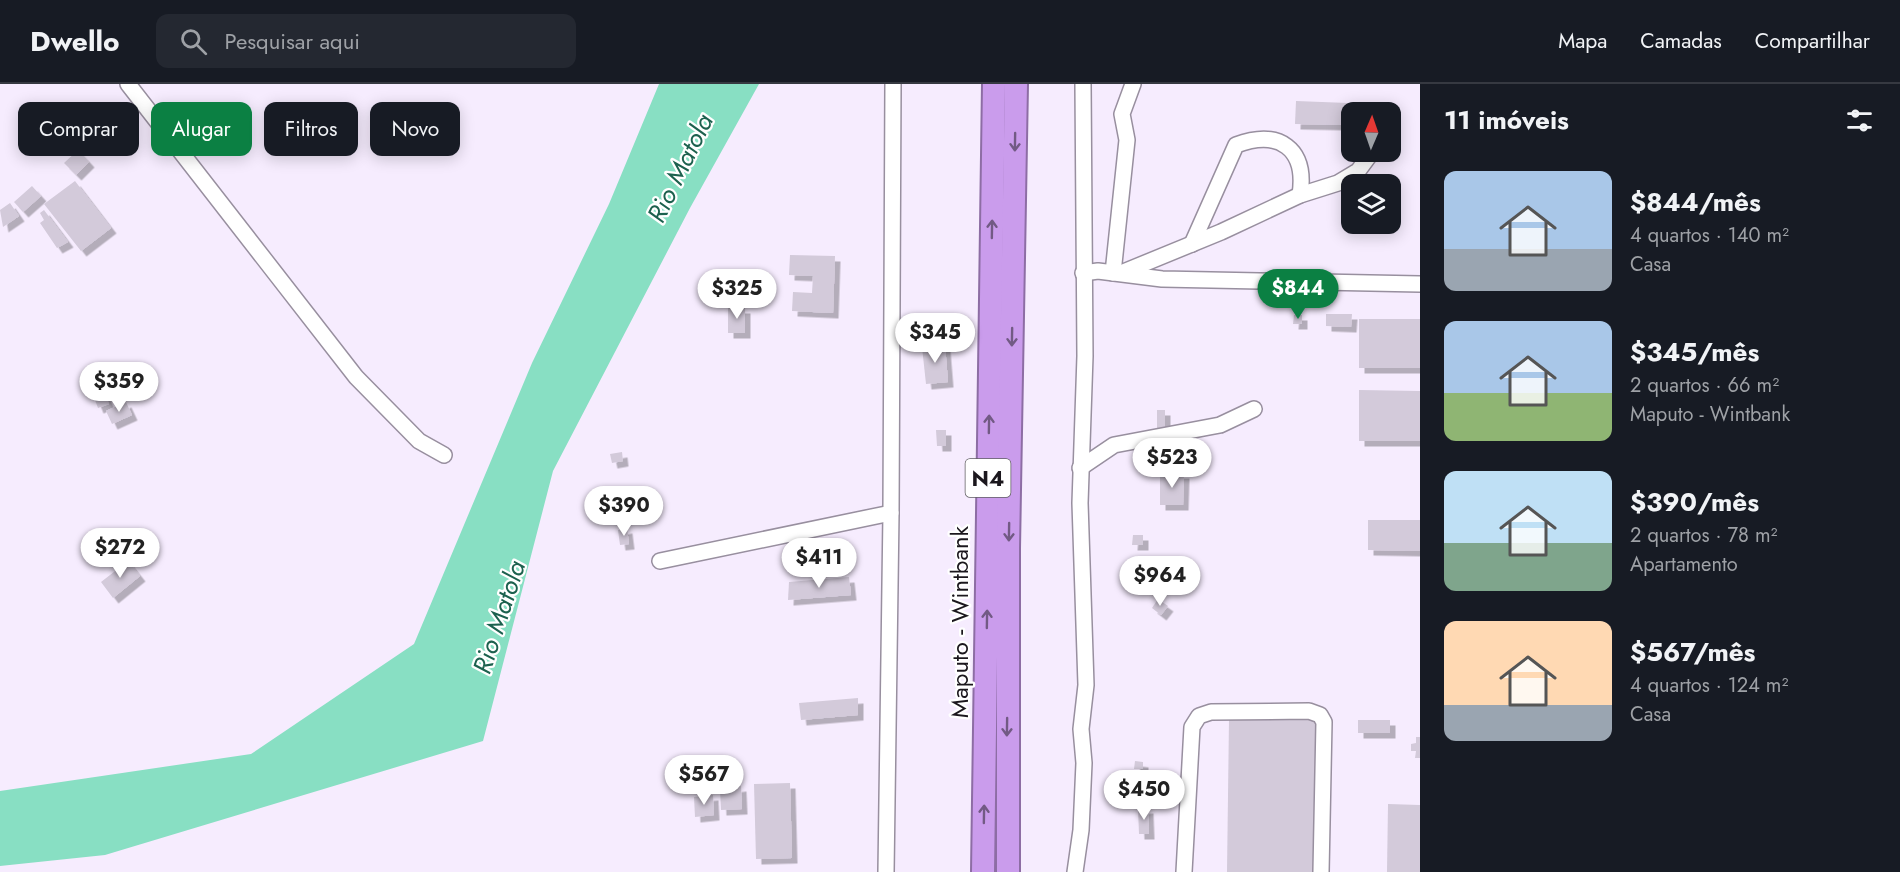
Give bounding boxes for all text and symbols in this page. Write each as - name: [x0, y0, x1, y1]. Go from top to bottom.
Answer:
- search box: [156, 14, 576, 68]
- text: Dwello: [30, 21, 120, 62]
- icon: search: [177, 25, 210, 58]
- text: Pesquisar aqui: [225, 25, 360, 57]
- text: Mapa: [1558, 26, 1607, 56]
- text: Camadas: [1640, 26, 1722, 56]
- text: Compartilhar: [1755, 26, 1870, 56]
- text: 11 imóveis: [1444, 101, 1569, 139]
- chip: Comprar: [18, 102, 139, 156]
- chip: Alugar: [151, 102, 252, 156]
- chip: Filtros: [264, 102, 358, 156]
- chip: Novo: [370, 102, 460, 156]
- north arrow: [1341, 102, 1401, 162]
- map controls: [1341, 102, 1401, 234]
- icon: filters: [1843, 104, 1876, 137]
- water label: Rio Matola: [637, 106, 723, 229]
- one-way arrow: [1010, 132, 1021, 152]
- button: layers: [1341, 174, 1401, 234]
- text: $844/mês: [1630, 183, 1761, 221]
- icon: home: [1492, 195, 1564, 267]
- one-way arrow: [986, 219, 998, 239]
- text: 4 quartos · 140 m²: [1630, 221, 1789, 250]
- text: Casa: [1630, 250, 1671, 279]
- pin: $325: [701, 269, 773, 320]
- pin: $844: [1262, 269, 1334, 320]
- text: $325: [712, 274, 762, 303]
- text: $844: [1272, 274, 1324, 303]
- pin: $345: [899, 313, 971, 364]
- text: $345: [909, 318, 961, 347]
- one-way arrow: [1007, 327, 1018, 347]
- text: $345/mês: [1630, 333, 1759, 371]
- icon: home: [1492, 345, 1564, 417]
- pin: $359: [83, 362, 155, 413]
- text: $359: [93, 367, 145, 396]
- text: 2 quartos · 66 m²: [1630, 371, 1779, 400]
- text: Maputo - Wintbank: [1630, 400, 1790, 429]
- one-way arrow: [983, 414, 995, 434]
- pin: $523: [1136, 438, 1208, 489]
- text: $523: [1147, 443, 1197, 472]
- road number: N4: [966, 459, 1010, 497]
- text: $390/mês: [1630, 483, 1759, 521]
- pin: $390: [588, 486, 660, 537]
- text: $390: [598, 491, 650, 520]
- icon: home: [1492, 495, 1564, 567]
- text: 2 quartos · 78 m²: [1630, 521, 1777, 550]
- one-way arrow: [1003, 522, 1015, 542]
- street label: Maputo - Wintbank: [942, 525, 977, 718]
- pin: $272: [84, 528, 156, 579]
- text: $272: [95, 533, 145, 562]
- pin: $411: [783, 538, 855, 589]
- text: $411: [796, 543, 842, 572]
- text: Apartamento: [1630, 550, 1738, 579]
- water label: Rio Matola: [463, 555, 535, 679]
- pin: $964: [1124, 556, 1196, 607]
- text: $964: [1133, 561, 1187, 590]
- one-way arrow: [981, 609, 992, 629]
- text: $567/mês: [1630, 633, 1755, 671]
- icon: home: [1492, 645, 1564, 717]
- text: 4 quartos · 124 m²: [1630, 671, 1788, 700]
- text: Casa: [1630, 700, 1671, 729]
- one-way arrow: [1001, 717, 1013, 737]
- pin: $567: [668, 755, 740, 806]
- text: $567: [679, 760, 729, 789]
- pin: $450: [1108, 770, 1180, 821]
- text: $450: [1118, 775, 1170, 804]
- one-way arrow: [978, 804, 990, 824]

